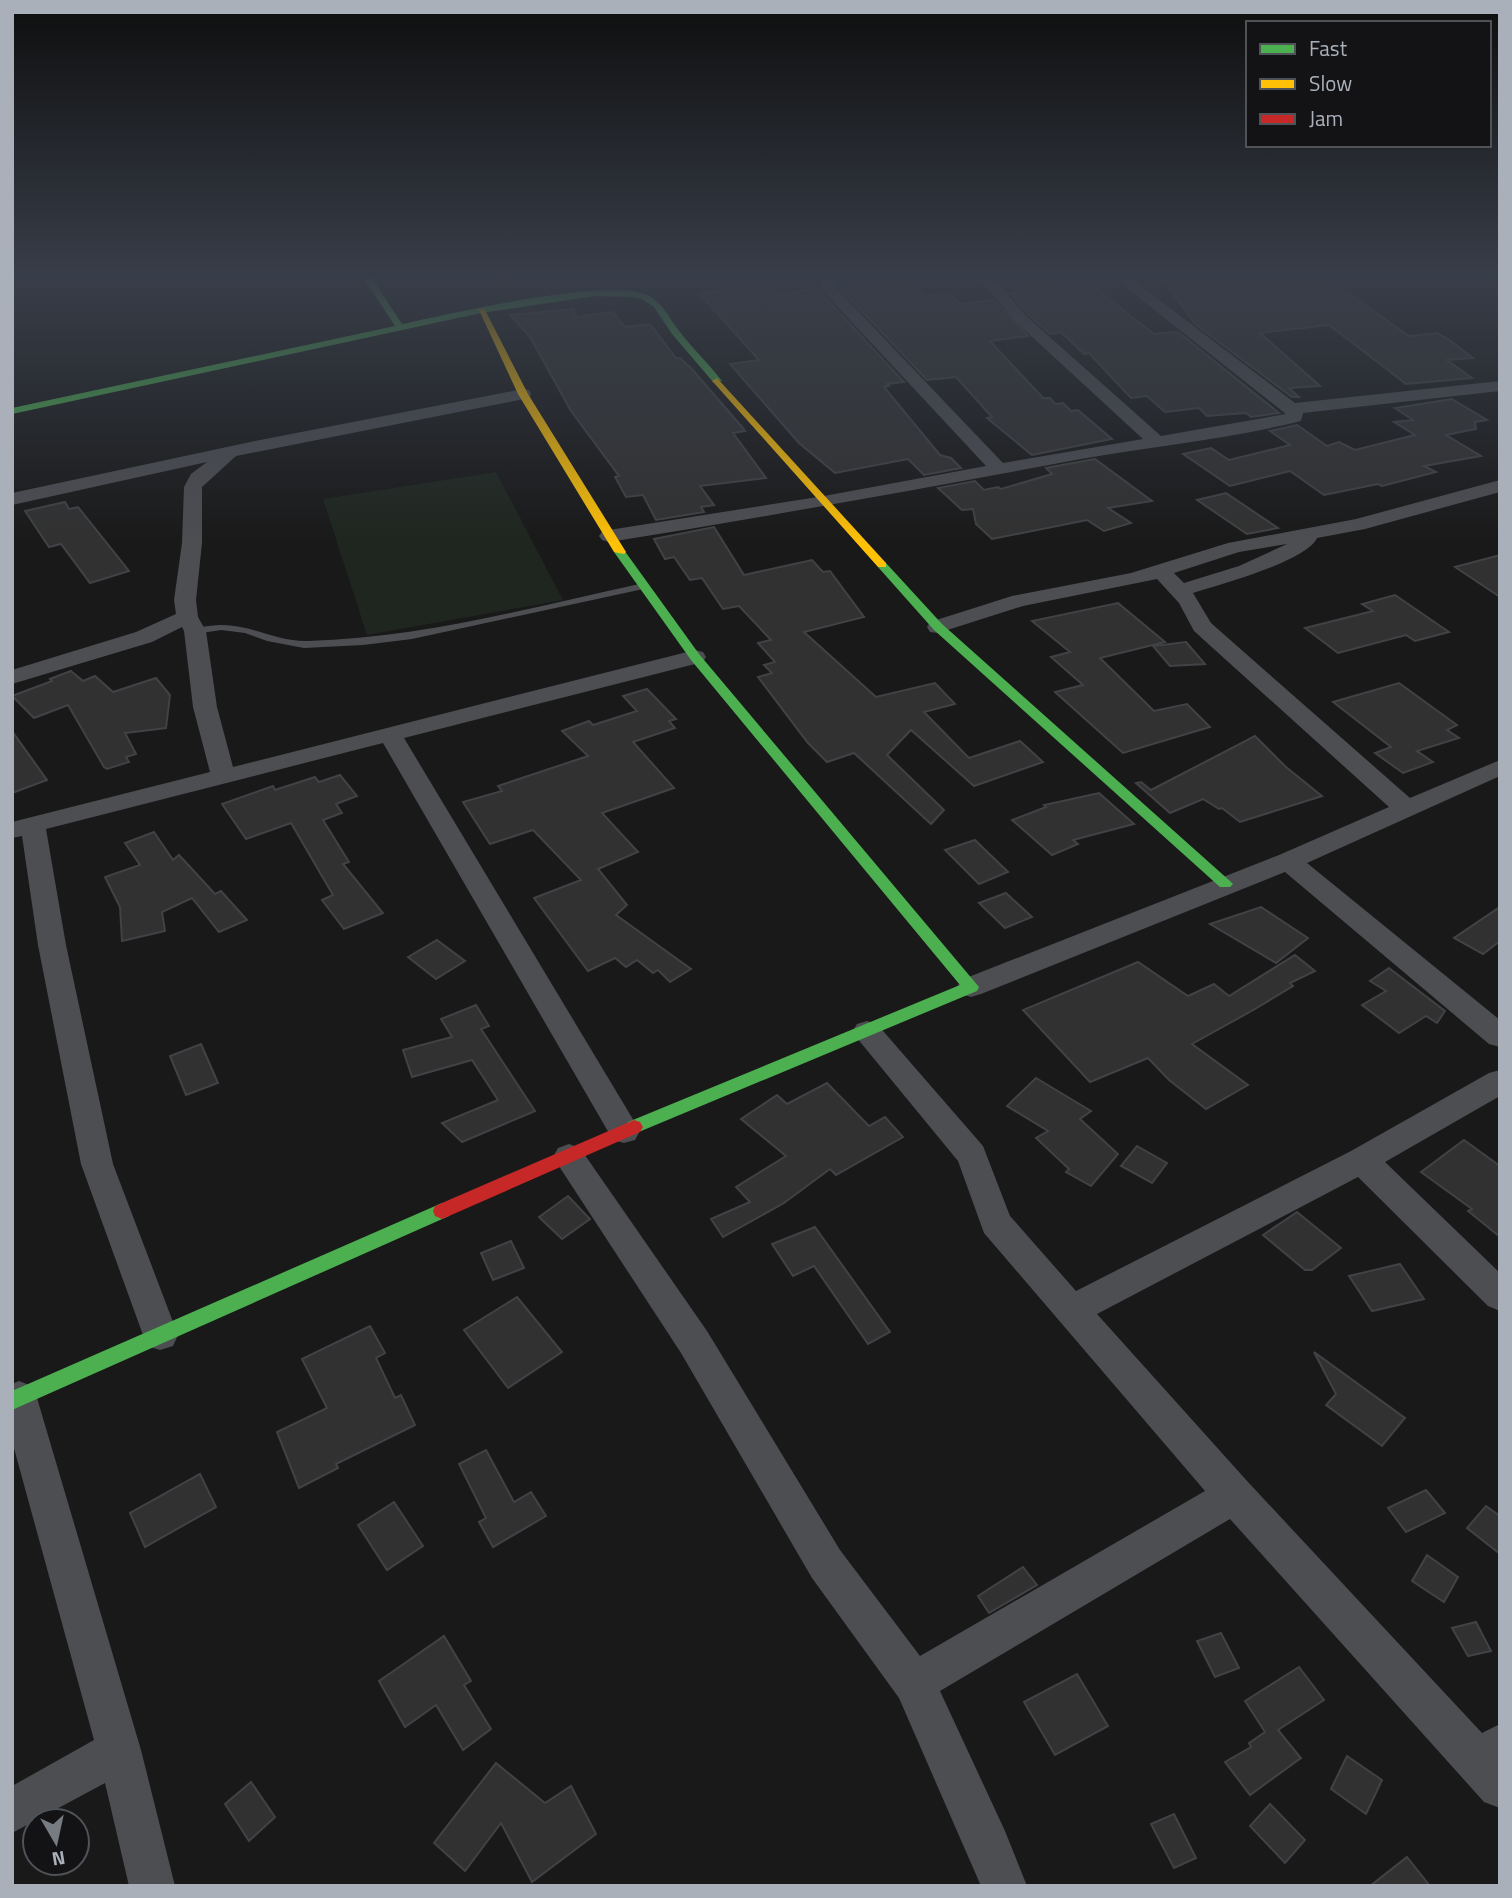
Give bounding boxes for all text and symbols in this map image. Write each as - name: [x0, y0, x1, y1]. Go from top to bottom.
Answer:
- legend: [1246, 21, 1491, 147]
- text: Fast: [1309, 32, 1348, 64]
- text: Slow: [1309, 67, 1352, 99]
- text: Jam: [1309, 102, 1343, 134]
- north arrow: [21, 1807, 91, 1877]
- text: N: [50, 1844, 68, 1875]

